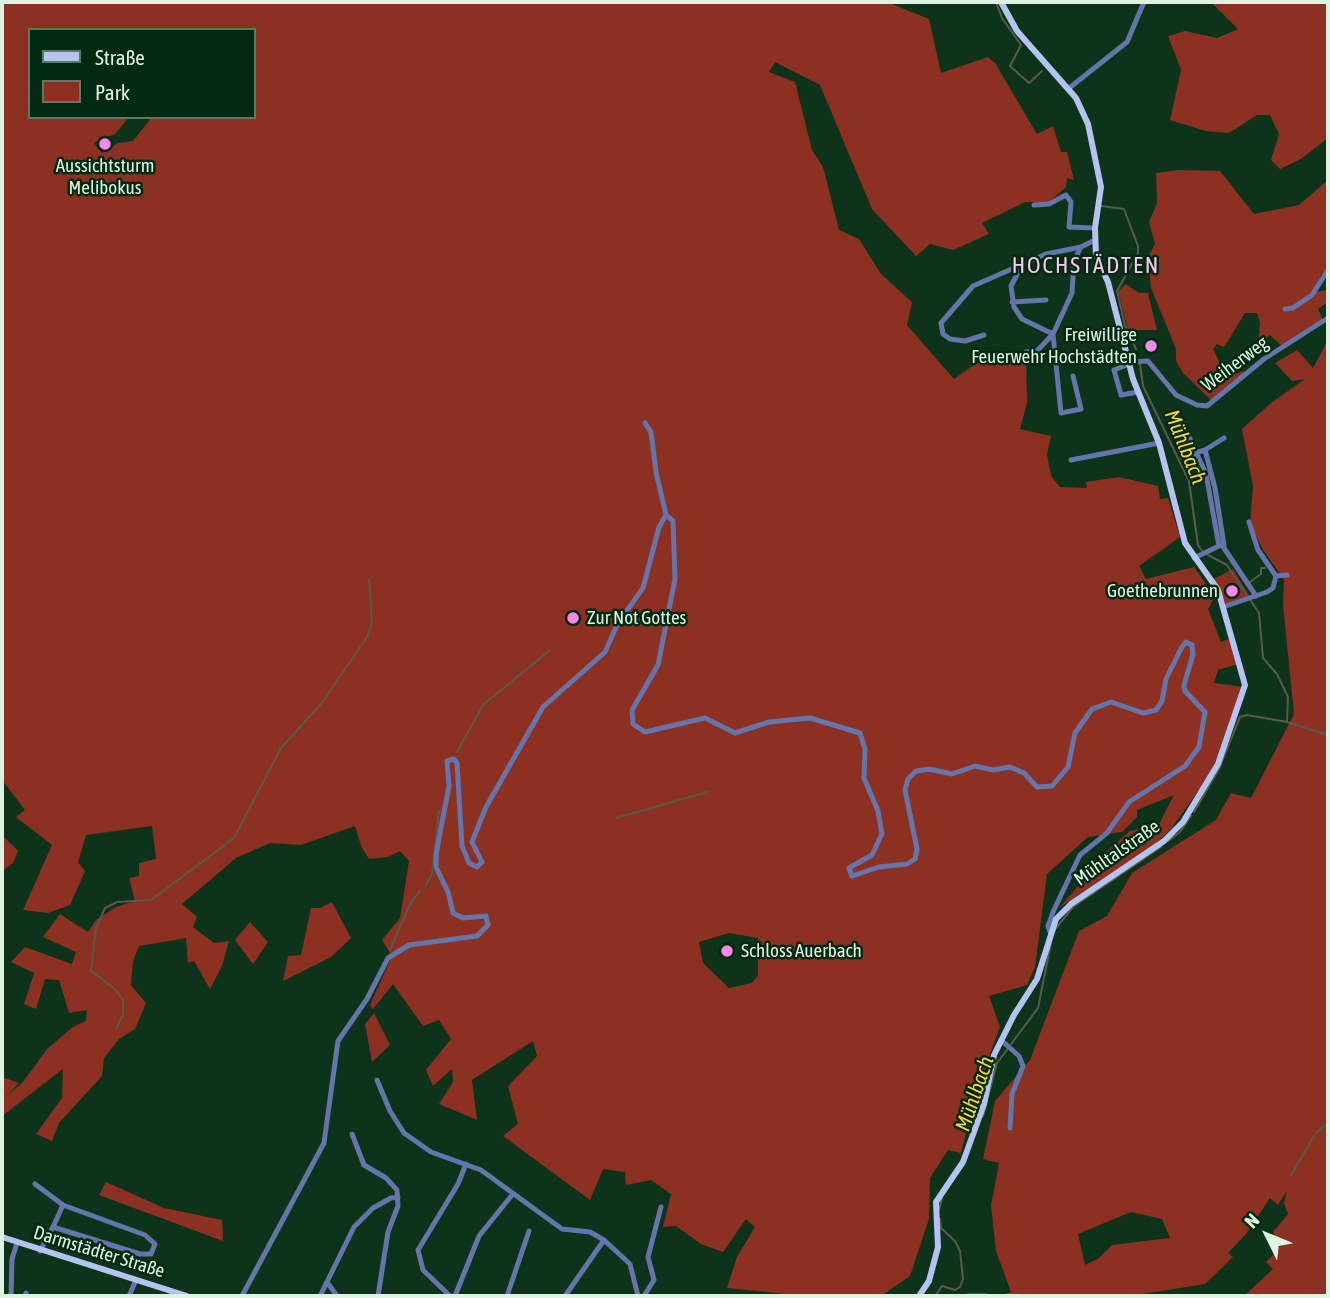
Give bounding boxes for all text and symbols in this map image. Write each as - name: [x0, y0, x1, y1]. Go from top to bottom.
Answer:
- legend: [28, 28, 256, 119]
- text: Straße: [95, 45, 145, 69]
- text: Park: [95, 80, 130, 104]
- marker: Aussichtsturm Melibokus: [97, 136, 113, 152]
- place label: Aussichtsturm Melibokus: [56, 155, 154, 199]
- district label: HOCHSTÄDTEN: [1013, 252, 1159, 280]
- place label: Freiwillige Feuerwehr Hochstädten: [971, 324, 1137, 368]
- street label: Weiherweg: [1197, 332, 1273, 396]
- marker: Freiwillige Feuerwehr Hochstädten: [1143, 338, 1159, 354]
- water label: Mühlbach: [1159, 406, 1211, 488]
- place label: Goethebrunnen: [1107, 580, 1218, 602]
- marker: Goethebrunnen: [1224, 583, 1240, 599]
- place label: Zur Not Gottes: [587, 607, 686, 629]
- marker: Zur Not Gottes: [565, 610, 581, 626]
- street label: Mühltalstraße: [1070, 815, 1164, 891]
- place label: Schloss Auerbach: [741, 940, 862, 962]
- marker: Schloss Auerbach: [719, 943, 735, 959]
- water label: Mühlbach: [950, 1053, 1000, 1135]
- north arrow: [1232, 1200, 1302, 1270]
- text: N: [1240, 1209, 1264, 1232]
- street label: Darmstädter Straße: [31, 1221, 167, 1283]

